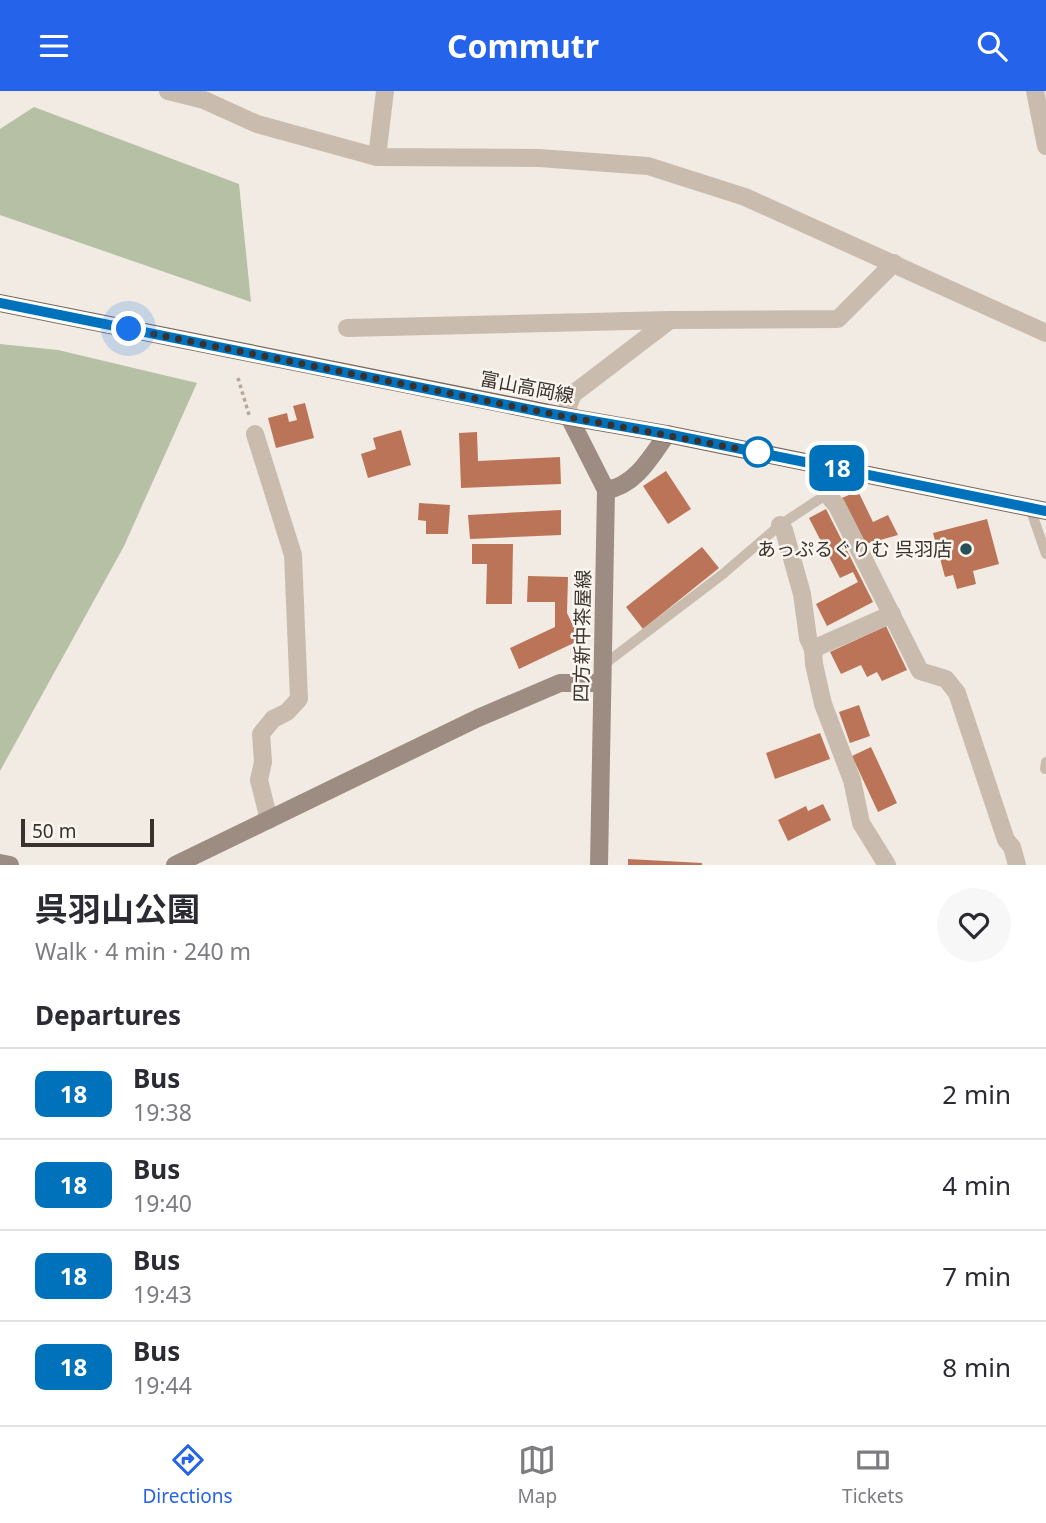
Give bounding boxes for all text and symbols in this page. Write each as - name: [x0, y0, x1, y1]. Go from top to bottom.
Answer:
- text: Commutr: [447, 24, 599, 67]
- icon: menu: [35, 27, 73, 65]
- icon: search: [973, 27, 1011, 65]
- your location: [111, 311, 146, 346]
- street label: 富山高岡線: [478, 365, 576, 409]
- unlabelled marker: [743, 437, 773, 467]
- line badge: 18: [806, 445, 868, 491]
- text: 18: [823, 451, 851, 484]
- place label: あっぷるぐりむ 呉羽店: [757, 536, 952, 562]
- marker: あっぷるぐりむ 呉羽店: [958, 541, 974, 557]
- street label: 四方新中茶屋線: [568, 569, 596, 703]
- scale bar: [21, 816, 154, 848]
- text: 50 m: [32, 818, 76, 844]
- text: 呉羽山公園: [35, 886, 200, 931]
- button: heart: [937, 888, 1011, 962]
- text: Walk · 4 min · 240 m: [35, 935, 251, 967]
- text: Departures: [35, 997, 181, 1033]
- text: Bus: [133, 1060, 180, 1096]
- text: 2 min: [942, 1076, 1011, 1112]
- text: 18: [60, 1077, 87, 1110]
- text: 19:38: [133, 1096, 192, 1128]
- text: Bus: [133, 1151, 180, 1187]
- text: 4 min: [942, 1167, 1011, 1203]
- text: 18: [60, 1168, 87, 1201]
- text: 19:40: [133, 1187, 192, 1219]
- text: Bus: [133, 1242, 180, 1278]
- text: 7 min: [942, 1258, 1011, 1294]
- text: 18: [60, 1259, 87, 1292]
- text: 19:43: [133, 1278, 192, 1310]
- text: Bus: [133, 1333, 180, 1369]
- text: 8 min: [942, 1349, 1011, 1385]
- text: 18: [60, 1350, 87, 1383]
- text: 19:44: [133, 1369, 192, 1401]
- tab: Directions: [142, 1441, 233, 1509]
- tab: Map: [518, 1441, 557, 1509]
- tab: Tickets: [842, 1441, 904, 1509]

